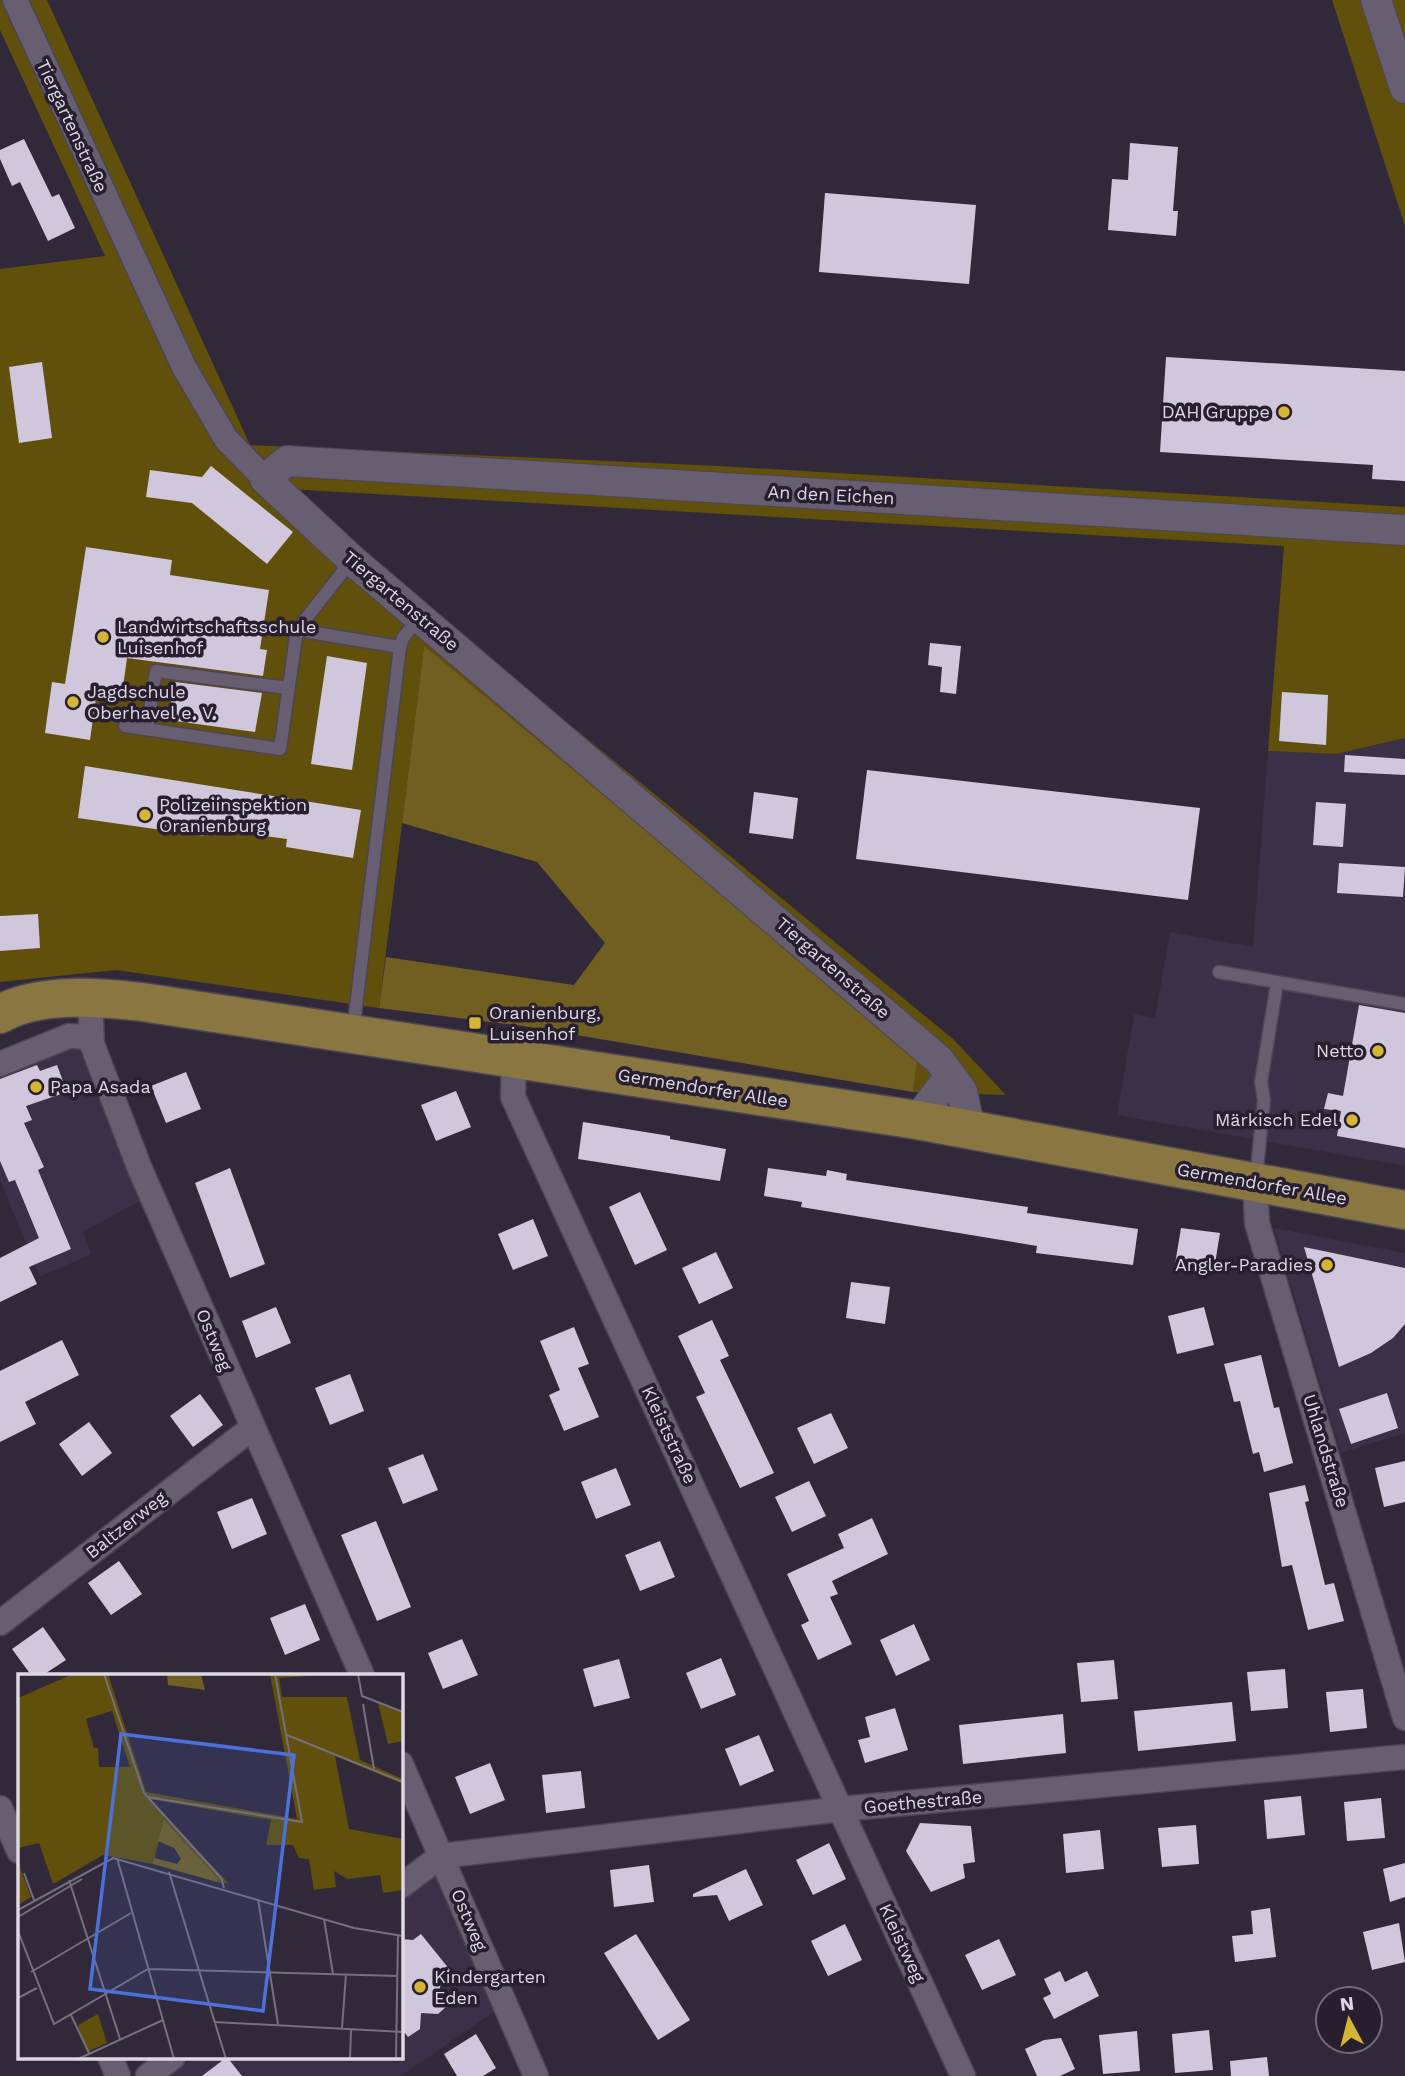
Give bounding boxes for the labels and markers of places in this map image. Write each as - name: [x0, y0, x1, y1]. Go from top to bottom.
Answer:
- place label: DAH Gruppe: [1162, 401, 1270, 422]
- marker: DAH Gruppe: [1276, 404, 1292, 420]
- place label: Landwirtschaftsschule Luisenhof: [117, 616, 316, 658]
- marker: Landwirtschaftsschule Luisenhof: [95, 629, 111, 645]
- place label: Jagdschule Oberhavel e. V.: [87, 681, 216, 723]
- marker: Jagdschule Oberhavel e. V.: [65, 694, 81, 710]
- place label: Polizeiinspektion Oranienburg: [159, 794, 307, 836]
- marker: Polizeiinspektion Oranienburg: [137, 807, 153, 823]
- place label: Oranienburg, Luisenhof: [489, 1002, 601, 1044]
- marker: Oranienburg, Luisenhof: [467, 1015, 483, 1031]
- place label: Netto: [1316, 1040, 1364, 1061]
- marker: Netto: [1370, 1043, 1386, 1059]
- place label: Papa Asada: [50, 1076, 151, 1097]
- marker: Papa Asada: [28, 1079, 44, 1095]
- place label: Märkisch Edel: [1215, 1109, 1338, 1130]
- marker: Märkisch Edel: [1344, 1112, 1360, 1128]
- place label: Angler-Paradies: [1175, 1254, 1313, 1275]
- marker: Angler-Paradies: [1319, 1257, 1335, 1273]
- place label: Kindergarten Eden: [434, 1966, 546, 2008]
- marker: Kindergarten Eden: [412, 1979, 428, 1995]

